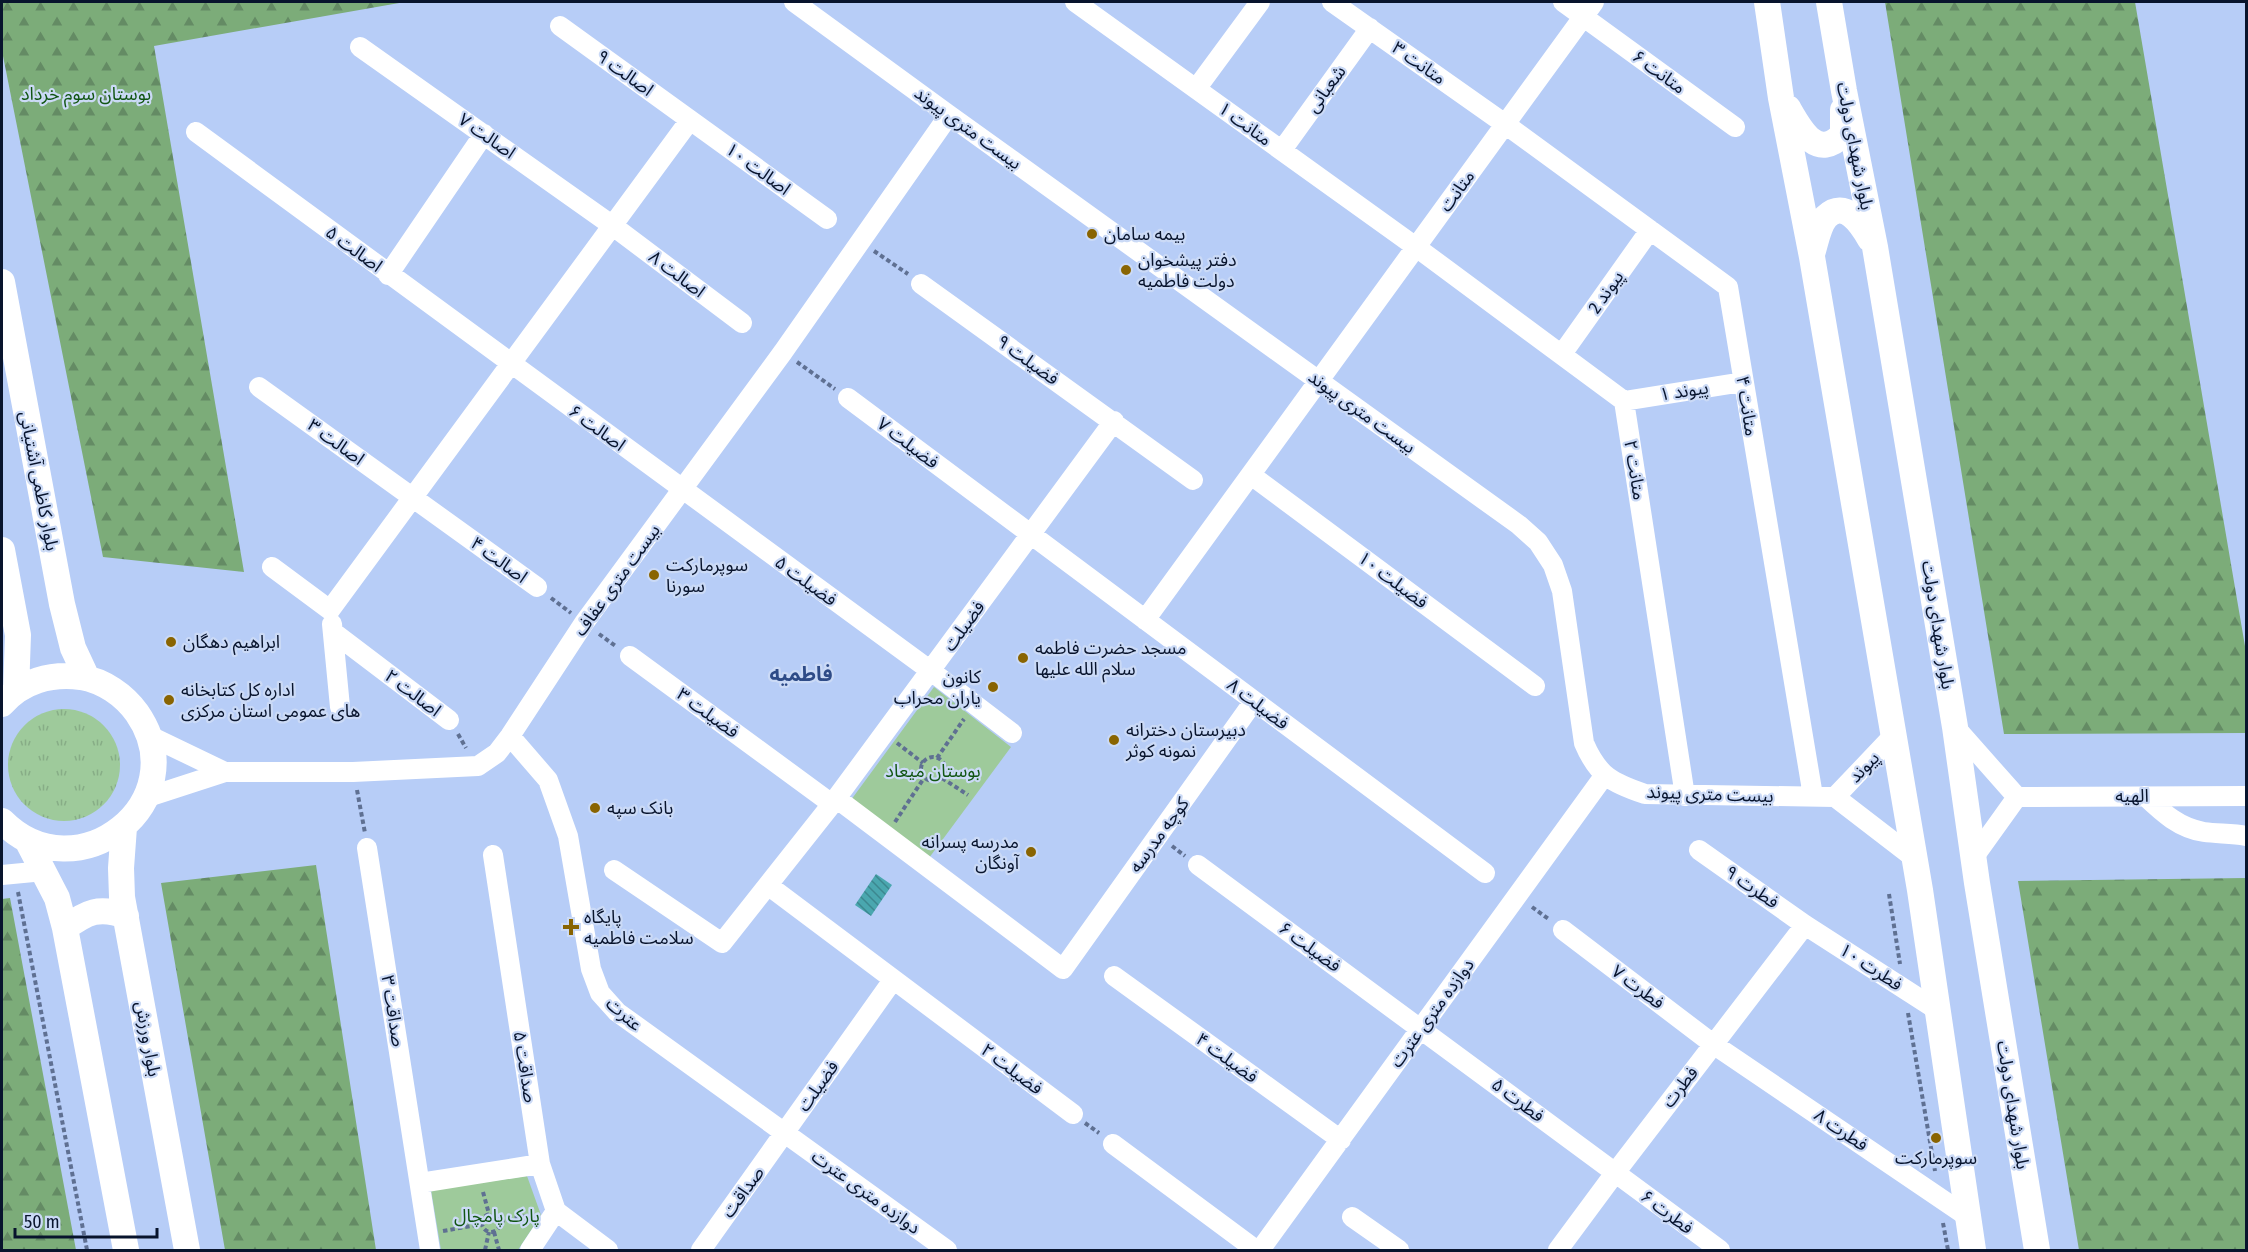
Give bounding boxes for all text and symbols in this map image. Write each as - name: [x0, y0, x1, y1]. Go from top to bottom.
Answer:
- street label: متانت ۳: [1388, 37, 1450, 89]
- street label: اصالت ۹: [592, 45, 658, 101]
- street label: متانت ۶: [1628, 45, 1690, 99]
- street label: شعبانی: [1302, 61, 1350, 117]
- street label: بلوار شهدای دولت: [1832, 80, 1878, 212]
- street label: بیست متری پیوند: [910, 82, 1026, 174]
- park label: بوستان سوم خرداد: [21, 83, 151, 108]
- street label: متانت ۱: [1214, 97, 1276, 151]
- street label: اصالت ۷: [454, 108, 520, 164]
- street label: اصالت ۱۰: [721, 138, 795, 200]
- street label: متانت: [1435, 166, 1479, 216]
- street label: اصالت ۵: [321, 221, 387, 277]
- place label: بیمه سامان: [1104, 223, 1185, 245]
- marker: بیمه سامان: [1085, 227, 1099, 241]
- street label: اصالت ۸: [645, 246, 709, 302]
- place label: دفتر پیشخوان دولت فاطمیه: [1138, 249, 1237, 292]
- marker: دفتر پیشخوان دولت فاطمیه: [1119, 263, 1133, 277]
- street label: پیوند 2: [1583, 266, 1629, 318]
- street label: فضیلت ۹: [993, 330, 1063, 390]
- street label: بیست متری پیوند: [1304, 366, 1420, 458]
- street label: متانت ۴: [1731, 374, 1763, 438]
- street label: پیوند ۱: [1658, 376, 1710, 406]
- street label: اصالت ۶: [564, 400, 630, 456]
- street label: بلوار کاظمی آشتیانی: [15, 409, 63, 553]
- street label: فضیلت ۷: [873, 413, 943, 473]
- street label: اصالت ۳: [303, 414, 369, 470]
- street label: متانت ۲: [1619, 438, 1651, 502]
- street label: بیست متری عفاف: [569, 520, 665, 640]
- street label: اصالت ۴: [466, 532, 532, 588]
- street label: فضیلت ۱۰: [1354, 547, 1432, 613]
- street label: فضیلت ۵: [771, 551, 841, 611]
- place label: سوپرمارکت سورنا: [666, 554, 748, 597]
- street label: بلوار شهدای دولت: [1917, 559, 1959, 691]
- marker: سوپرمارکت سورنا: [647, 568, 661, 582]
- street label: فضیلت: [938, 597, 990, 655]
- place label: ابراهیم دهگان: [183, 631, 280, 655]
- marker: ابراهیم دهگان: [164, 635, 178, 649]
- place label: مسجد حضرت فاطمه سلام الله علیها: [1035, 637, 1187, 683]
- marker: مسجد حضرت فاطمه سلام الله علیها: [1016, 651, 1030, 665]
- district label: فاطمیه: [770, 662, 832, 686]
- street label: اصالت ۲: [381, 665, 445, 721]
- place label: کانون یاران محراب: [894, 666, 982, 709]
- street label: فضیلت ۸: [1223, 674, 1293, 734]
- place label: اداره کل کتابخانه های عمومی استان مرکزی: [181, 679, 360, 722]
- marker: کانون یاران محراب: [986, 680, 1000, 694]
- street label: فضیلت ۳: [673, 683, 743, 743]
- marker: اداره کل کتابخانه های عمومی استان مرکزی: [162, 693, 176, 707]
- place label: دبیرستان دخترانه نمونه کوثر: [1125, 719, 1246, 762]
- marker: دبیرستان دخترانه نمونه کوثر: [1107, 733, 1121, 747]
- street label: پیوند: [1844, 747, 1884, 787]
- park label: بوستان میعاد: [885, 760, 981, 782]
- street label: بیست متری پیوند: [1646, 781, 1774, 807]
- street label: الهیه: [2115, 785, 2149, 807]
- street label: کوچه مدرسه: [1124, 793, 1194, 877]
- place label: بانک سپه: [607, 797, 673, 819]
- marker: بانک سپه: [588, 801, 602, 815]
- place label: مدرسه پسرانه آونگان: [922, 831, 1020, 874]
- marker: مدرسه پسرانه آونگان: [1024, 845, 1038, 859]
- street label: فطرت ۹: [1721, 861, 1783, 913]
- place label: پایگاه سلامت فاطمیه: [584, 906, 694, 949]
- street label: فضیلت ۶: [1275, 917, 1345, 977]
- marker: پایگاه سلامت فاطمیه: [562, 918, 580, 936]
- street label: فطرت ۱۰: [1835, 939, 1907, 995]
- street label: دوازده متری عترت: [1385, 954, 1479, 1072]
- street label: فطرت ۷: [1607, 960, 1669, 1014]
- street label: صداقت ۳: [376, 974, 410, 1048]
- street label: عترت: [601, 992, 647, 1036]
- street label: بلوار ورزش: [131, 999, 165, 1079]
- street label: فضیلت ۴: [1192, 1028, 1262, 1088]
- street label: صداقت ۵: [508, 1030, 542, 1104]
- street label: فضیلت ۲: [977, 1039, 1047, 1099]
- street label: بلوار شهدای دولت: [1992, 1039, 2034, 1171]
- street label: فضیلت: [793, 1056, 843, 1116]
- street label: فطرت: [1657, 1062, 1703, 1112]
- street label: فطرت ۵: [1487, 1073, 1549, 1127]
- street label: فطرت ۸: [1810, 1104, 1872, 1156]
- marker: سوپرمارکت: [1929, 1131, 1943, 1145]
- street label: دوازده متری عترت: [807, 1145, 925, 1239]
- place label: سوپرمارکت: [1895, 1147, 1977, 1169]
- street label: صداقت: [717, 1162, 769, 1222]
- street label: فطرت ۶: [1636, 1185, 1698, 1239]
- scale bar: [15, 1201, 158, 1239]
- park label: پارک پامچال: [454, 1205, 540, 1227]
- text: 50 m: [24, 1211, 60, 1233]

